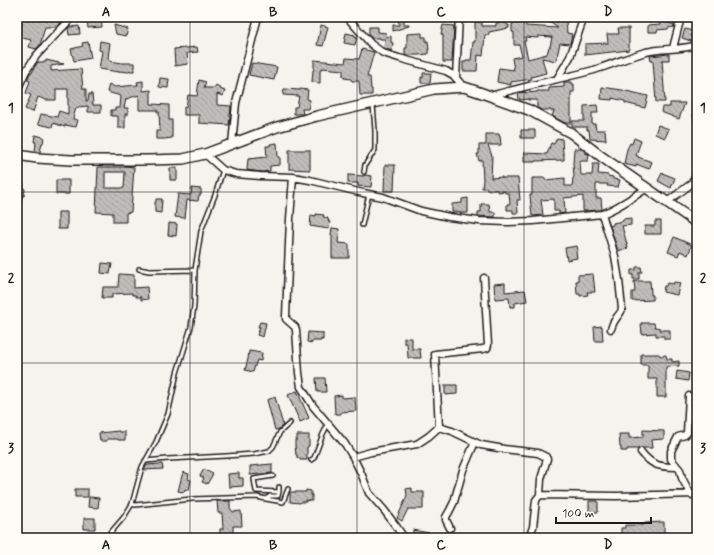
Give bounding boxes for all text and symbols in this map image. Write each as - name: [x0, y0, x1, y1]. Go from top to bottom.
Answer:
- text: A: [102, 4, 110, 21]
- text: B: [269, 4, 278, 21]
- text: C: [436, 4, 446, 21]
- text: D: [604, 4, 613, 21]
- text: 1: [8, 100, 14, 117]
- text: 1: [700, 100, 706, 117]
- text: 2: [8, 270, 15, 287]
- text: 2: [700, 270, 707, 287]
- text: 3: [8, 440, 14, 457]
- text: 3: [700, 440, 706, 457]
- scale bar: [556, 499, 651, 525]
- text: 100 m: [562, 506, 594, 522]
- text: A: [102, 537, 110, 554]
- text: B: [269, 537, 278, 554]
- text: C: [436, 537, 446, 554]
- text: D: [604, 537, 613, 554]

